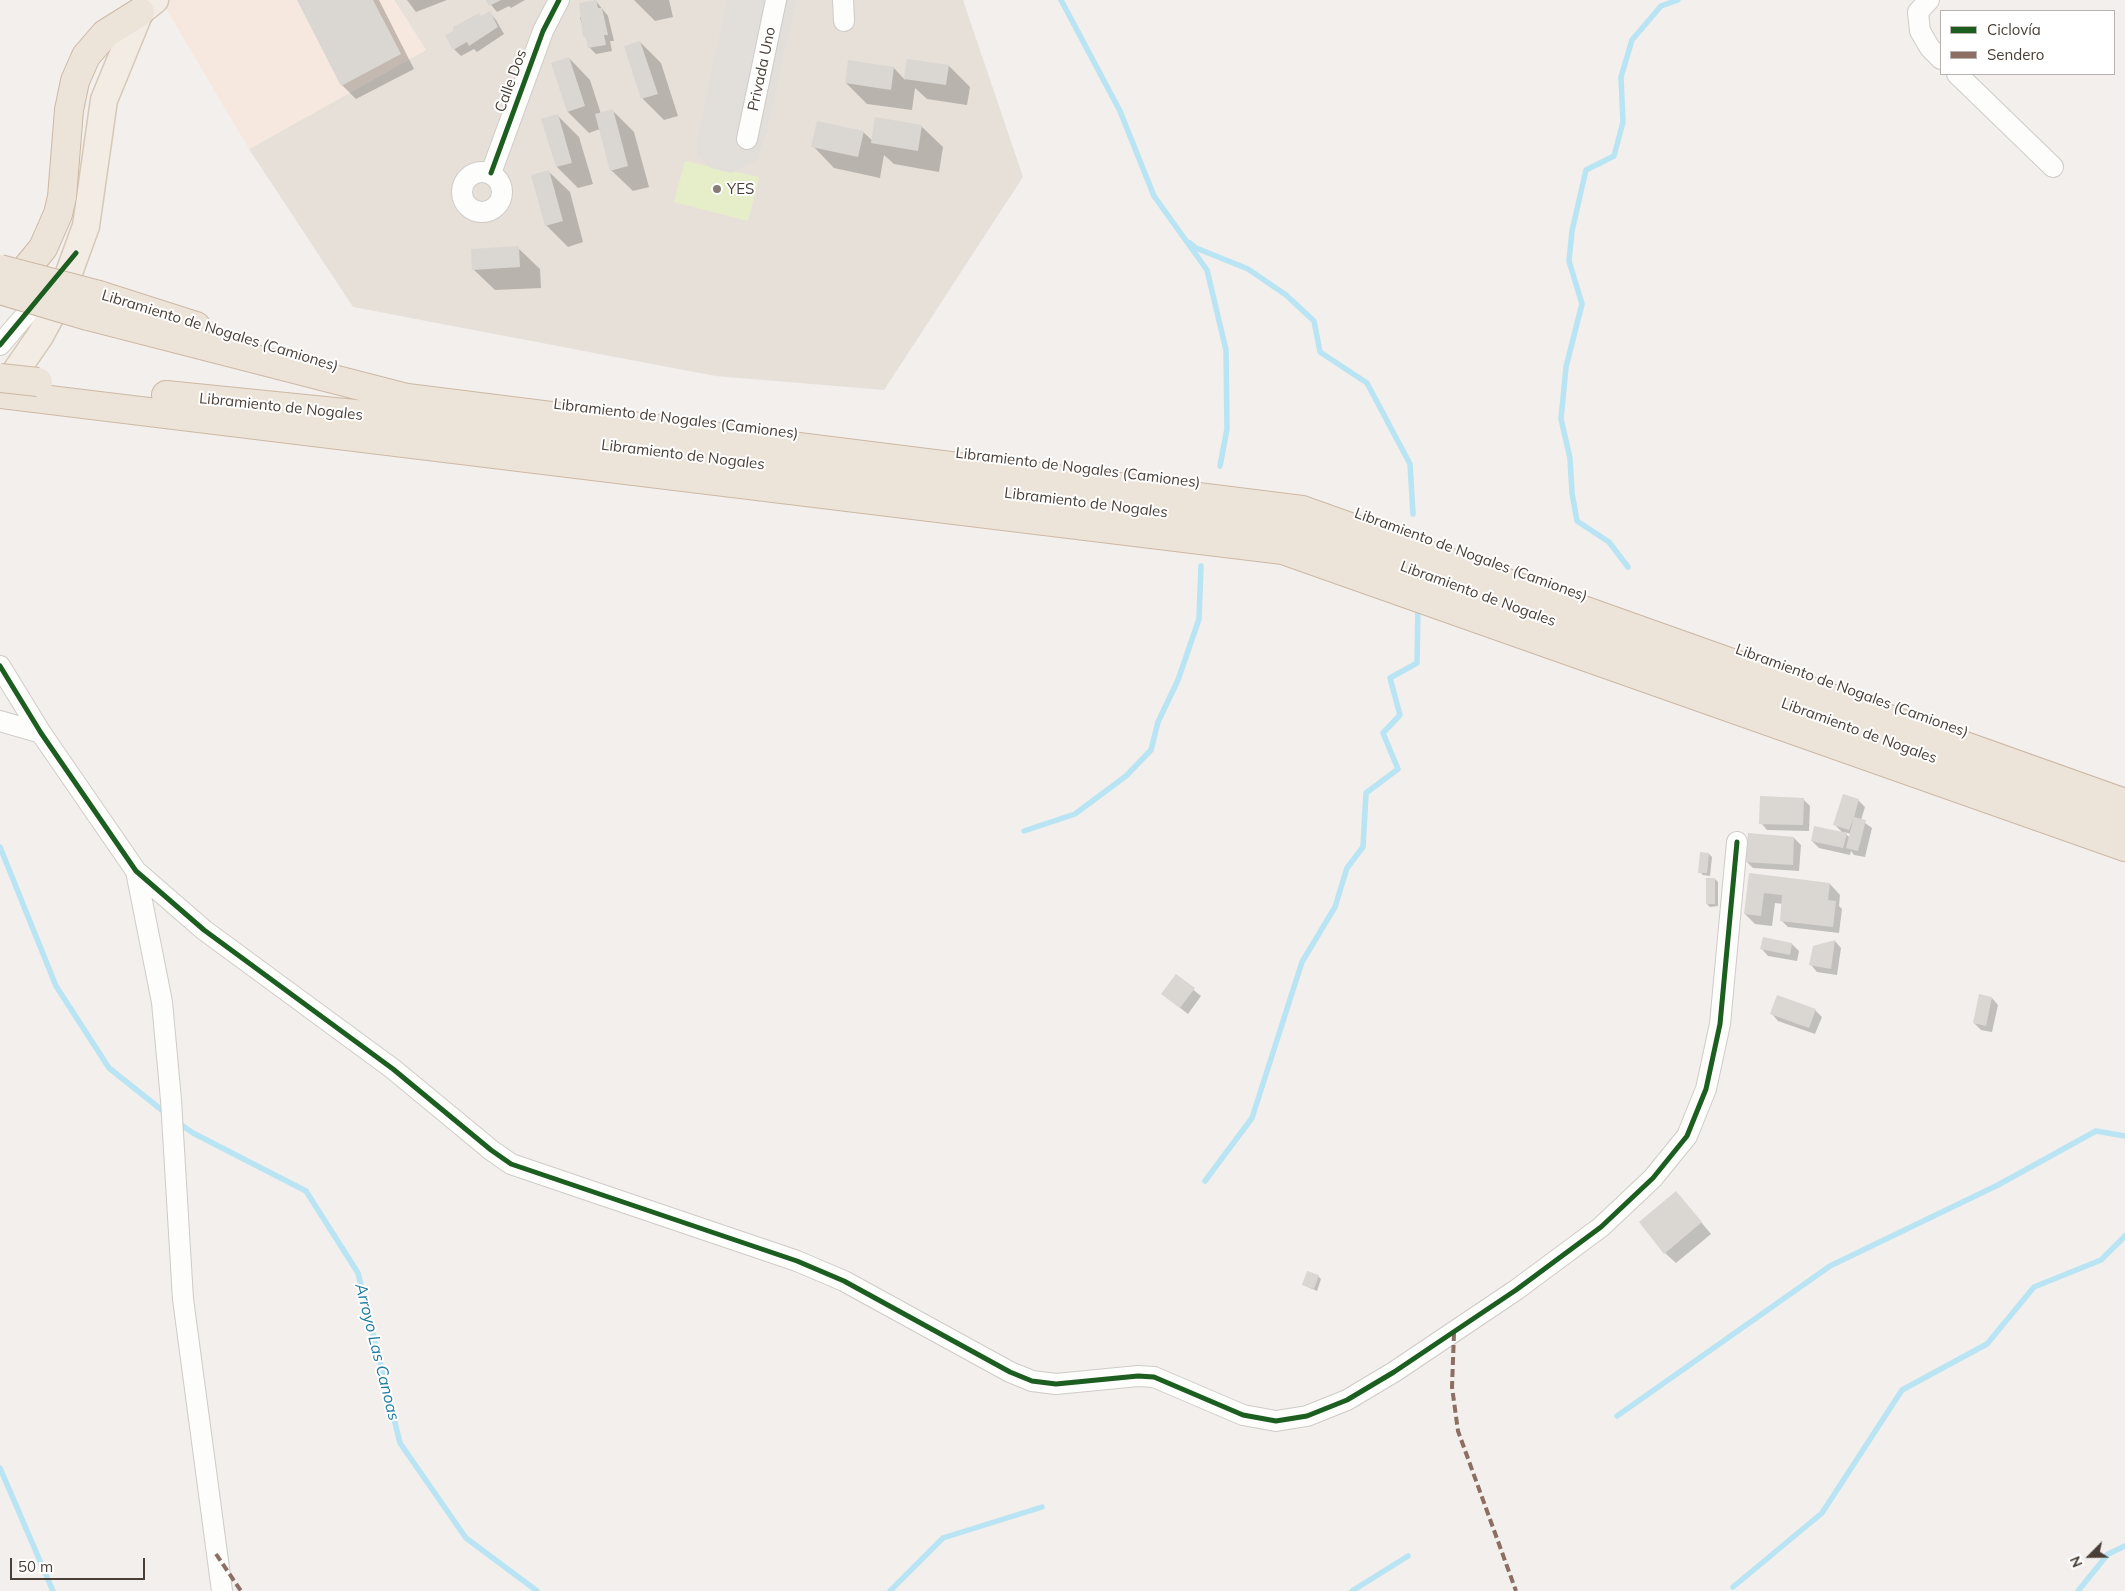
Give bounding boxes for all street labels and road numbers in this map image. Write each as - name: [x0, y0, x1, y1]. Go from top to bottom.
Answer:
- street label: Privada Uno: [744, 25, 780, 113]
- street label: Calle Dos: [491, 47, 531, 115]
- street label: Libramiento de Nogales (Camiones): [99, 286, 341, 376]
- street label: Libramiento de Nogales: [198, 389, 364, 425]
- street label: Libramiento de Nogales (Camiones): [553, 395, 799, 443]
- street label: Libramiento de Nogales: [600, 436, 766, 474]
- street label: Libramiento de Nogales (Camiones): [955, 444, 1201, 492]
- street label: Libramiento de Nogales: [1003, 484, 1169, 522]
- street label: Libramiento de Nogales (Camiones): [1352, 504, 1590, 606]
- street label: Libramiento de Nogales: [1398, 557, 1558, 631]
- street label: Libramiento de Nogales (Camiones): [1733, 640, 1971, 742]
- street label: Libramiento de Nogales: [1779, 694, 1939, 768]

